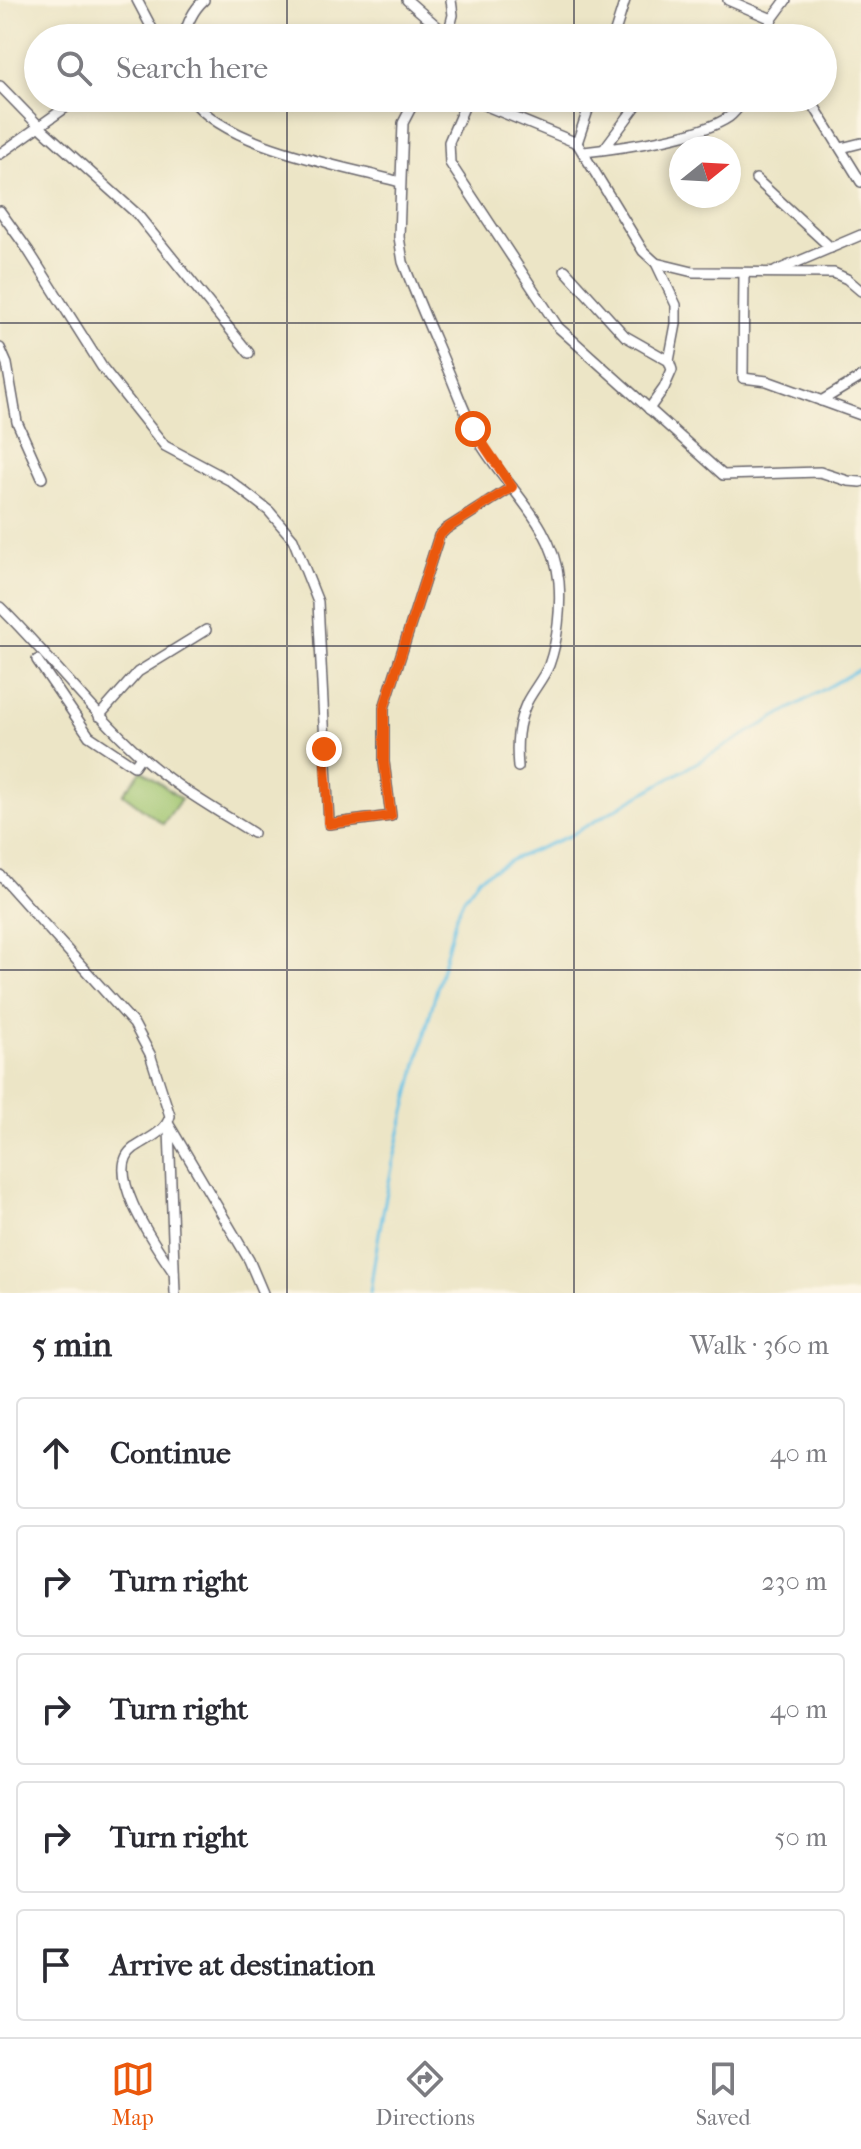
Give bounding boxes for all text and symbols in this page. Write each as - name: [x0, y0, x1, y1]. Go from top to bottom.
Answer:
- search box: [24, 24, 837, 112]
- icon: search: [52, 46, 96, 90]
- text: Search here: [116, 51, 268, 86]
- north arrow: [669, 136, 741, 208]
- route start: [455, 411, 491, 447]
- route end: [306, 731, 342, 767]
- text: 5 min: [32, 1325, 112, 1365]
- text: Walk · 360 m: [690, 1330, 829, 1361]
- icon: ahead: [34, 1431, 78, 1475]
- text: Continue: [110, 1436, 231, 1471]
- text: 40 m: [770, 1438, 827, 1469]
- icon: right: [34, 1559, 78, 1603]
- text: Turn right: [110, 1564, 248, 1599]
- text: 230 m: [761, 1566, 827, 1597]
- icon: right: [34, 1687, 78, 1731]
- text: Turn right: [110, 1692, 248, 1727]
- text: 40 m: [770, 1694, 827, 1725]
- icon: right: [34, 1815, 78, 1859]
- text: Turn right: [110, 1820, 248, 1855]
- text: 50 m: [774, 1822, 827, 1853]
- icon: arrive: [34, 1943, 78, 1987]
- text: Arrive at destination: [110, 1948, 375, 1983]
- tab: Map: [111, 2057, 155, 2131]
- tab: Directions: [376, 2057, 475, 2131]
- tab: Saved: [696, 2057, 750, 2131]

